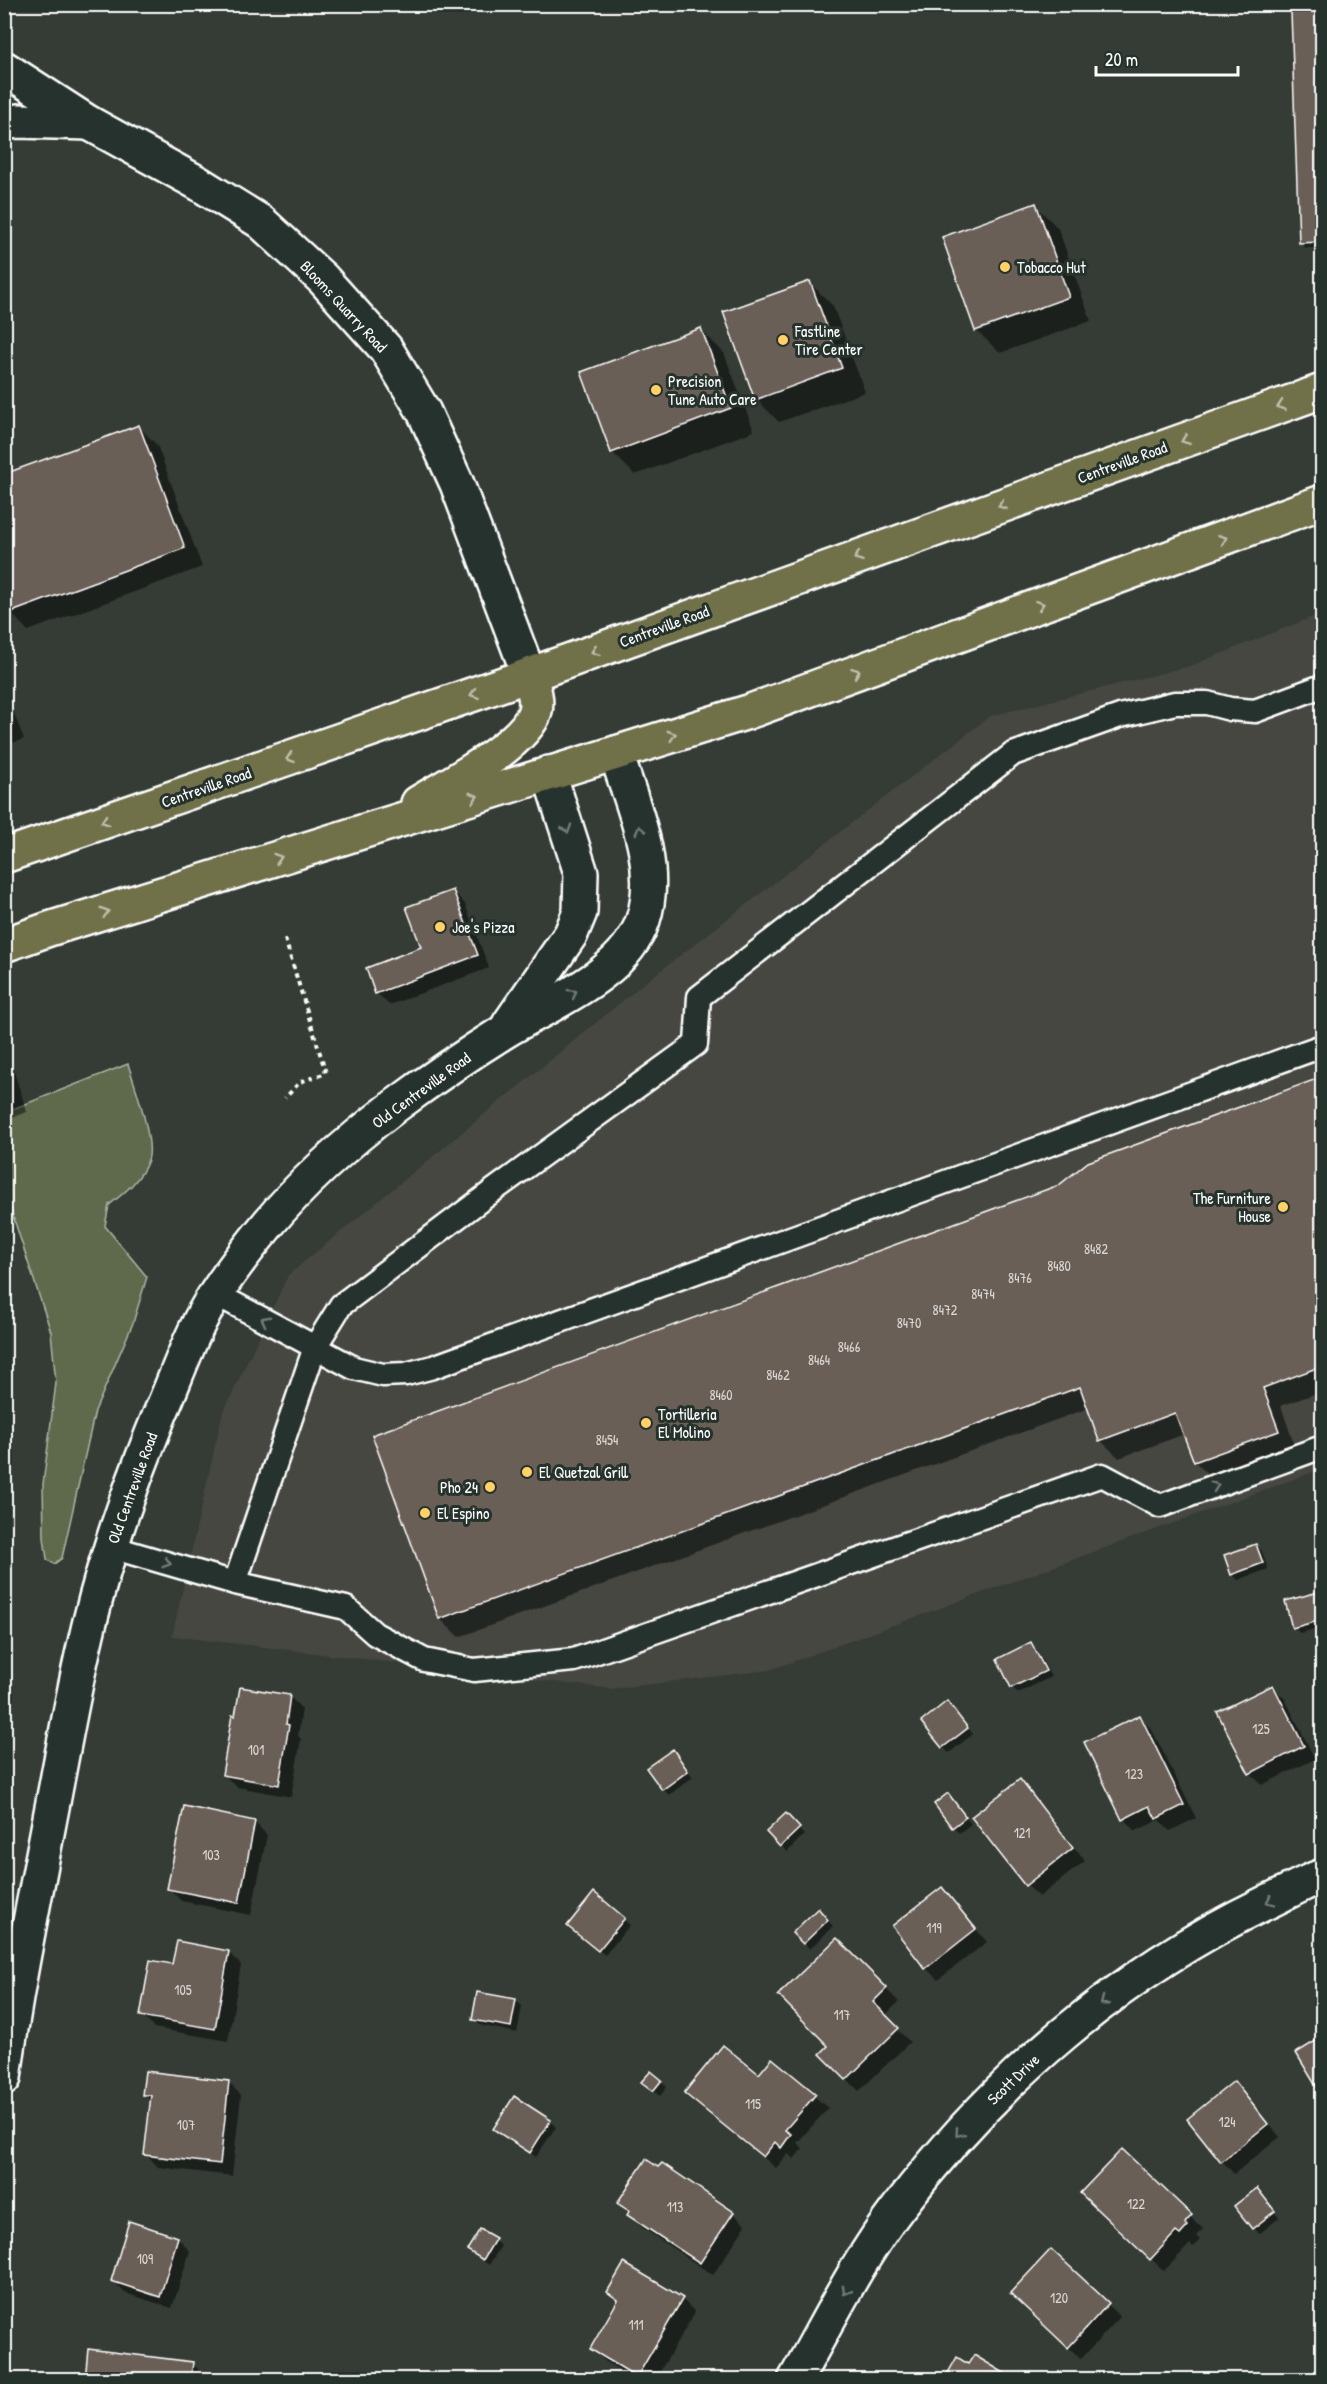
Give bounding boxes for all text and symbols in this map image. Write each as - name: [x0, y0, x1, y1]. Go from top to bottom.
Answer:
- scale bar: [1096, 39, 1238, 77]
- text: 20 m: [1105, 47, 1138, 72]
- street label: Blooms Quarry Road: [296, 255, 392, 357]
- place label: Tobacco Hut: [1017, 256, 1086, 278]
- marker: Tobacco Hut: [998, 260, 1012, 274]
- place label: Fastline Tire Center: [794, 320, 863, 360]
- marker: Fastline Tire Center: [776, 333, 790, 347]
- place label: Precision Tune Auto Care: [668, 370, 757, 410]
- marker: Precision Tune Auto Care: [649, 383, 663, 397]
- one-way arrow: [1276, 398, 1287, 411]
- one-way arrow: [1180, 432, 1191, 445]
- street label: Centreville Road: [1074, 436, 1170, 488]
- one-way arrow: [997, 498, 1007, 511]
- one-way arrow: [1217, 533, 1228, 546]
- one-way arrow: [853, 550, 864, 563]
- street label: Centreville Road: [616, 600, 712, 652]
- one-way arrow: [1034, 600, 1044, 613]
- one-way arrow: [590, 644, 601, 657]
- one-way arrow: [850, 667, 861, 679]
- one-way arrow: [469, 687, 480, 699]
- one-way arrow: [666, 730, 677, 742]
- one-way arrow: [285, 750, 295, 763]
- street label: Centreville Road: [158, 761, 254, 813]
- one-way arrow: [468, 792, 479, 804]
- one-way arrow: [100, 814, 111, 827]
- one-way arrow: [560, 823, 572, 834]
- one-way arrow: [635, 825, 647, 836]
- one-way arrow: [272, 853, 283, 865]
- one-way arrow: [99, 907, 110, 919]
- place label: Joe's Pizza: [452, 916, 514, 938]
- marker: Joe's Pizza: [433, 920, 447, 934]
- one-way arrow: [566, 989, 577, 1000]
- street label: Old Centreville Road: [367, 1047, 475, 1133]
- place label: The Furniture House: [1193, 1187, 1272, 1227]
- marker: The Furniture House: [1276, 1200, 1290, 1214]
- house number: 8482: [1084, 1239, 1108, 1258]
- house number: 8480: [1047, 1256, 1071, 1275]
- house number: 8476: [1008, 1268, 1032, 1287]
- house number: 8474: [971, 1284, 995, 1303]
- house number: 8472: [933, 1300, 958, 1319]
- house number: 8470: [897, 1313, 921, 1332]
- one-way arrow: [261, 1316, 271, 1327]
- house number: 8466: [838, 1337, 861, 1356]
- house number: 8464: [808, 1350, 830, 1369]
- house number: 8462: [766, 1365, 790, 1384]
- house number: 8460: [709, 1385, 733, 1404]
- place label: Tortilleria El Molino: [658, 1403, 716, 1443]
- marker: Tortilleria El Molino: [639, 1416, 653, 1430]
- street label: Old Centreville Road: [102, 1429, 162, 1547]
- house number: 8454: [596, 1430, 618, 1449]
- place label: El Quetzal Grill: [539, 1461, 628, 1483]
- marker: El Quetzal Grill: [520, 1465, 534, 1479]
- place label: Pho 24: [440, 1476, 478, 1498]
- marker: Pho 24: [483, 1480, 497, 1494]
- one-way arrow: [1209, 1481, 1220, 1494]
- place label: El Espino: [437, 1502, 490, 1524]
- marker: El Espino: [418, 1506, 432, 1520]
- one-way arrow: [161, 1556, 172, 1568]
- house number: 125: [1252, 1719, 1270, 1738]
- house number: 101: [248, 1740, 264, 1759]
- house number: 123: [1125, 1764, 1143, 1783]
- house number: 121: [1014, 1823, 1030, 1842]
- house number: 103: [202, 1845, 220, 1864]
- one-way arrow: [1265, 1893, 1276, 1905]
- house number: 119: [926, 1918, 942, 1937]
- house number: 105: [174, 1980, 192, 1999]
- one-way arrow: [1100, 1995, 1111, 2006]
- house number: 117: [833, 2005, 851, 2024]
- street label: Scott Drive: [982, 2048, 1044, 2109]
- house number: 115: [745, 2094, 761, 2113]
- house number: 124: [1219, 2112, 1235, 2131]
- house number: 107: [177, 2115, 195, 2134]
- one-way arrow: [955, 2126, 966, 2136]
- house number: 122: [1127, 2194, 1146, 2213]
- house number: 113: [667, 2197, 683, 2216]
- house number: 109: [137, 2249, 153, 2268]
- one-way arrow: [842, 2285, 853, 2295]
- house number: 120: [1050, 2288, 1068, 2307]
- house number: 111: [628, 2315, 644, 2334]

